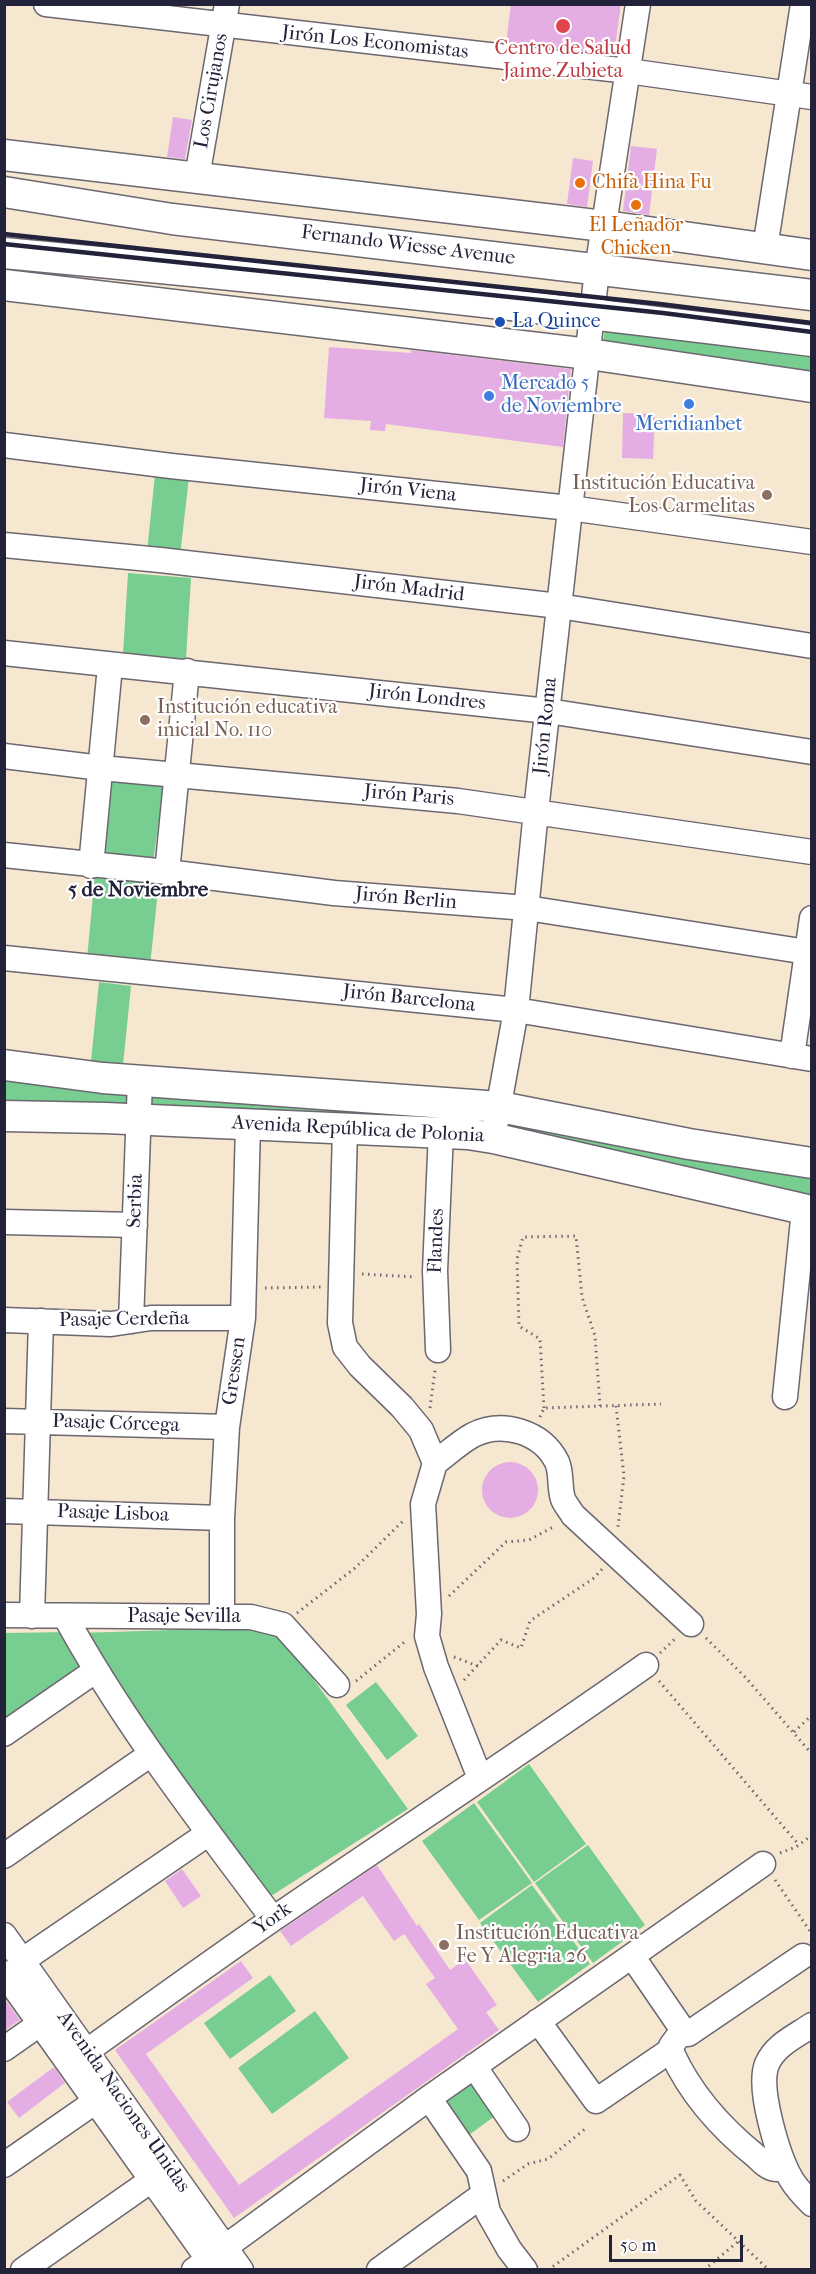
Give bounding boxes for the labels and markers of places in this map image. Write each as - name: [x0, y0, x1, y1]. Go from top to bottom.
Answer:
- marker: Centro de Salud Jaime Zubieta: [554, 17, 572, 35]
- place label: Centro de Salud Jaime Zubieta: [495, 37, 631, 84]
- place label: Chifa Hina Fu: [592, 171, 712, 195]
- marker: Chifa Hina Fu: [573, 176, 587, 190]
- marker: El Leñador Chicken: [629, 198, 643, 212]
- place label: El Leñador Chicken: [589, 214, 683, 261]
- place label: La Quince: [512, 310, 601, 334]
- marker: La Quince: [493, 315, 507, 329]
- place label: Mercado 5 de Noviembre: [501, 372, 622, 419]
- marker: Mercado 5 de Noviembre: [482, 389, 496, 403]
- marker: Meridianbet: [682, 397, 696, 411]
- place label: Meridianbet: [635, 413, 743, 437]
- place label: Institución Educativa Los Carmelitas: [572, 472, 755, 519]
- marker: Institución Educativa Los Carmelitas: [760, 488, 774, 502]
- place label: Institución educativa inicial No. 110: [157, 696, 337, 743]
- marker: Institución educativa inicial No. 110: [138, 713, 152, 727]
- place label: Institución Educativa Fe Y Alegria 26: [456, 1922, 639, 1969]
- marker: Institución Educativa Fe Y Alegria 26: [437, 1938, 451, 1952]

